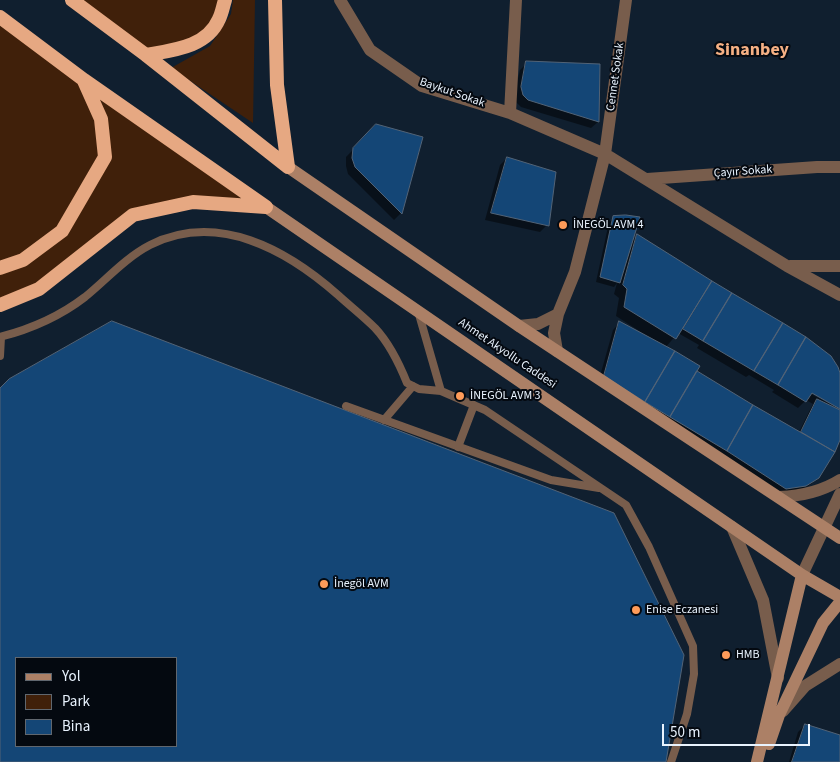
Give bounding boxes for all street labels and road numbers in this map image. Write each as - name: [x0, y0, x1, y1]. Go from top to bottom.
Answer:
- street label: Cennet Sokak: [604, 42, 628, 112]
- street label: Baykut Sokak: [417, 75, 487, 111]
- street label: Çayır Sokak: [713, 163, 773, 181]
- street label: Ahmet Akyollu Caddesi: [455, 316, 559, 392]

